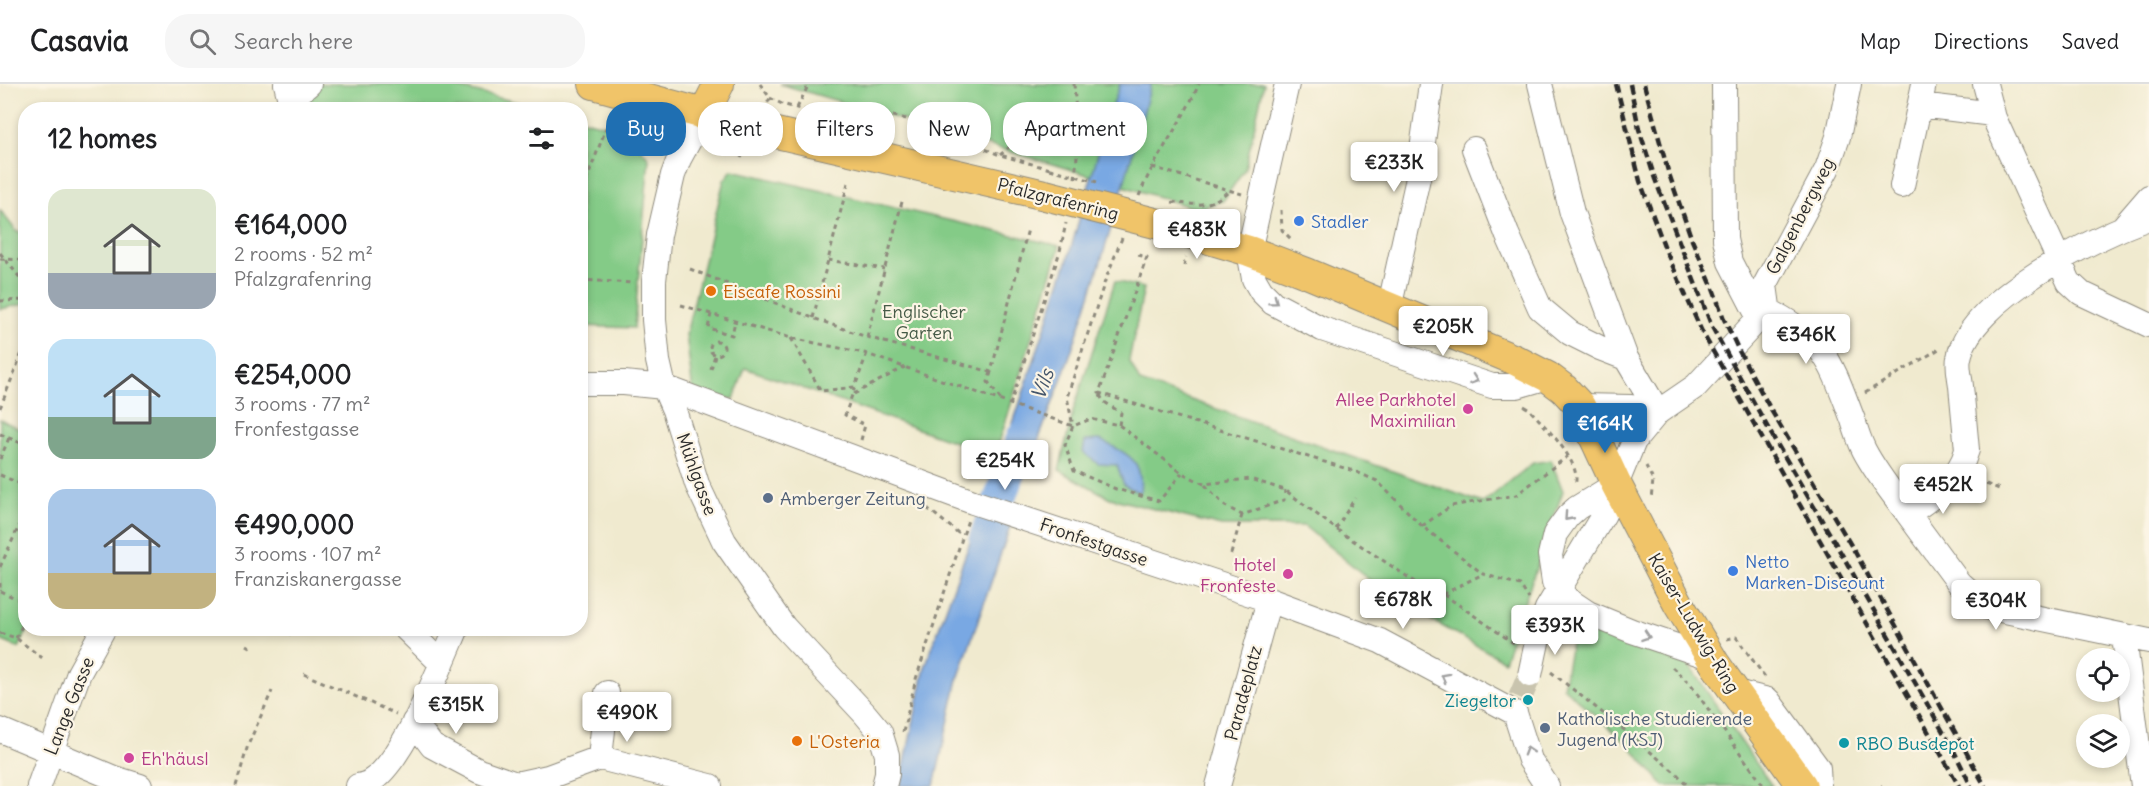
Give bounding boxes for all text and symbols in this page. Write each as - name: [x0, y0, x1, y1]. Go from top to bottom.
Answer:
- search box: [165, 14, 585, 68]
- text: Casavia: [30, 23, 129, 59]
- icon: search: [186, 25, 219, 58]
- text: Search here: [234, 27, 353, 55]
- text: Map: [1860, 28, 1901, 55]
- text: Directions: [1934, 28, 2028, 55]
- text: Saved: [2061, 28, 2119, 55]
- chip: Buy: [606, 102, 686, 156]
- chip: Rent: [698, 102, 783, 156]
- chip: Filters: [795, 102, 895, 156]
- chip: New: [907, 102, 991, 156]
- chip: Apartment: [1003, 102, 1147, 156]
- text: 12 homes: [48, 122, 157, 155]
- icon: filters: [525, 122, 558, 155]
- pin: €233K: [1352, 142, 1436, 193]
- text: €233K: [1365, 149, 1423, 174]
- street label: Galgenbergweg: [1761, 154, 1839, 278]
- street label: Pfalzgrafenring: [995, 173, 1121, 225]
- text: €164,000: [234, 208, 348, 241]
- pin: €483K: [1155, 209, 1239, 260]
- place label: Stadler: [1311, 210, 1369, 233]
- icon: home: [96, 213, 168, 285]
- marker: Stadler: [1292, 214, 1306, 228]
- text: €483K: [1167, 216, 1227, 241]
- text: 2 rooms · 52 m²: [234, 241, 373, 266]
- text: Pfalzgrafenring: [234, 266, 372, 291]
- place label: Eiscafe Rossini: [723, 280, 841, 303]
- marker: Eiscafe Rossini: [704, 284, 718, 298]
- one-way arrow: [1267, 294, 1278, 305]
- park label: Englischer Garten: [882, 300, 967, 344]
- pin: €205K: [1401, 306, 1485, 357]
- text: €205K: [1413, 313, 1473, 338]
- pin: €346K: [1764, 314, 1848, 365]
- text: €346K: [1776, 321, 1836, 346]
- text: €254,000: [234, 358, 352, 391]
- icon: home: [96, 363, 168, 435]
- water label: Vils: [1025, 364, 1060, 403]
- one-way arrow: [1468, 373, 1479, 386]
- place label: Allee Parkhotel Maximilian: [1336, 388, 1456, 432]
- text: 3 rooms · 77 m²: [234, 391, 371, 416]
- marker: Allee Parkhotel Maximilian: [1461, 402, 1475, 416]
- pin: €164K: [1563, 403, 1647, 454]
- text: €164K: [1577, 410, 1633, 435]
- text: Fronfestgasse: [234, 416, 359, 441]
- street label: Mühlgasse: [672, 430, 722, 518]
- pin: €254K: [963, 440, 1047, 491]
- text: €254K: [975, 447, 1035, 472]
- pin: €452K: [1901, 464, 1985, 515]
- text: €452K: [1913, 471, 1973, 496]
- place label: Amberger Zeitung: [780, 487, 926, 510]
- marker: Amberger Zeitung: [761, 491, 775, 505]
- text: €490,000: [234, 508, 354, 541]
- one-way arrow: [1564, 510, 1575, 521]
- icon: home: [96, 513, 168, 585]
- street label: Fronfestgasse: [1037, 513, 1151, 571]
- text: 3 rooms · 107 m²: [234, 541, 382, 566]
- street label: Kaiser-Ludwig-Ring: [1643, 549, 1745, 697]
- place label: Netto Marken-Discount: [1745, 550, 1885, 594]
- place label: Hotel Fronfeste: [1200, 553, 1276, 597]
- marker: Netto Marken-Discount: [1726, 564, 1740, 578]
- text: Franziskanergasse: [234, 566, 402, 591]
- marker: Hotel Fronfeste: [1281, 567, 1295, 581]
- pin: €678K: [1361, 579, 1445, 630]
- pin: €304K: [1954, 580, 2038, 631]
- text: €678K: [1374, 586, 1432, 611]
- text: €304K: [1965, 587, 2027, 612]
- pin: €393K: [1513, 605, 1597, 656]
- text: €393K: [1525, 612, 1585, 637]
- one-way arrow: [1640, 628, 1651, 641]
- street label: Paradeplatz: [1219, 643, 1267, 743]
- map controls: [2076, 648, 2130, 768]
- button: locate: [2076, 648, 2130, 702]
- street label: Lange Gasse: [39, 654, 99, 758]
- one-way arrow: [1441, 673, 1451, 684]
- pin: €315K: [414, 684, 498, 735]
- place label: Ziegeltor: [1445, 689, 1517, 712]
- text: €315K: [428, 691, 484, 716]
- pin: €490K: [585, 692, 669, 743]
- marker: Ziegeltor: [1521, 693, 1535, 707]
- text: €490K: [596, 699, 658, 724]
- place label: Katholische Studierende Jugend (KSJ): [1557, 707, 1752, 751]
- button: layers: [2076, 714, 2130, 768]
- marker: Katholische Studierende Jugend (KSJ): [1538, 721, 1552, 735]
- place label: L'Osteria: [809, 730, 880, 753]
- place label: RBO Busdepot: [1856, 732, 1974, 755]
- marker: L'Osteria: [790, 734, 804, 748]
- marker: RBO Busdepot: [1837, 736, 1851, 750]
- one-way arrow: [1523, 746, 1535, 757]
- place label: Eh'häusl: [141, 747, 208, 770]
- marker: Eh'häusl: [122, 751, 136, 765]

